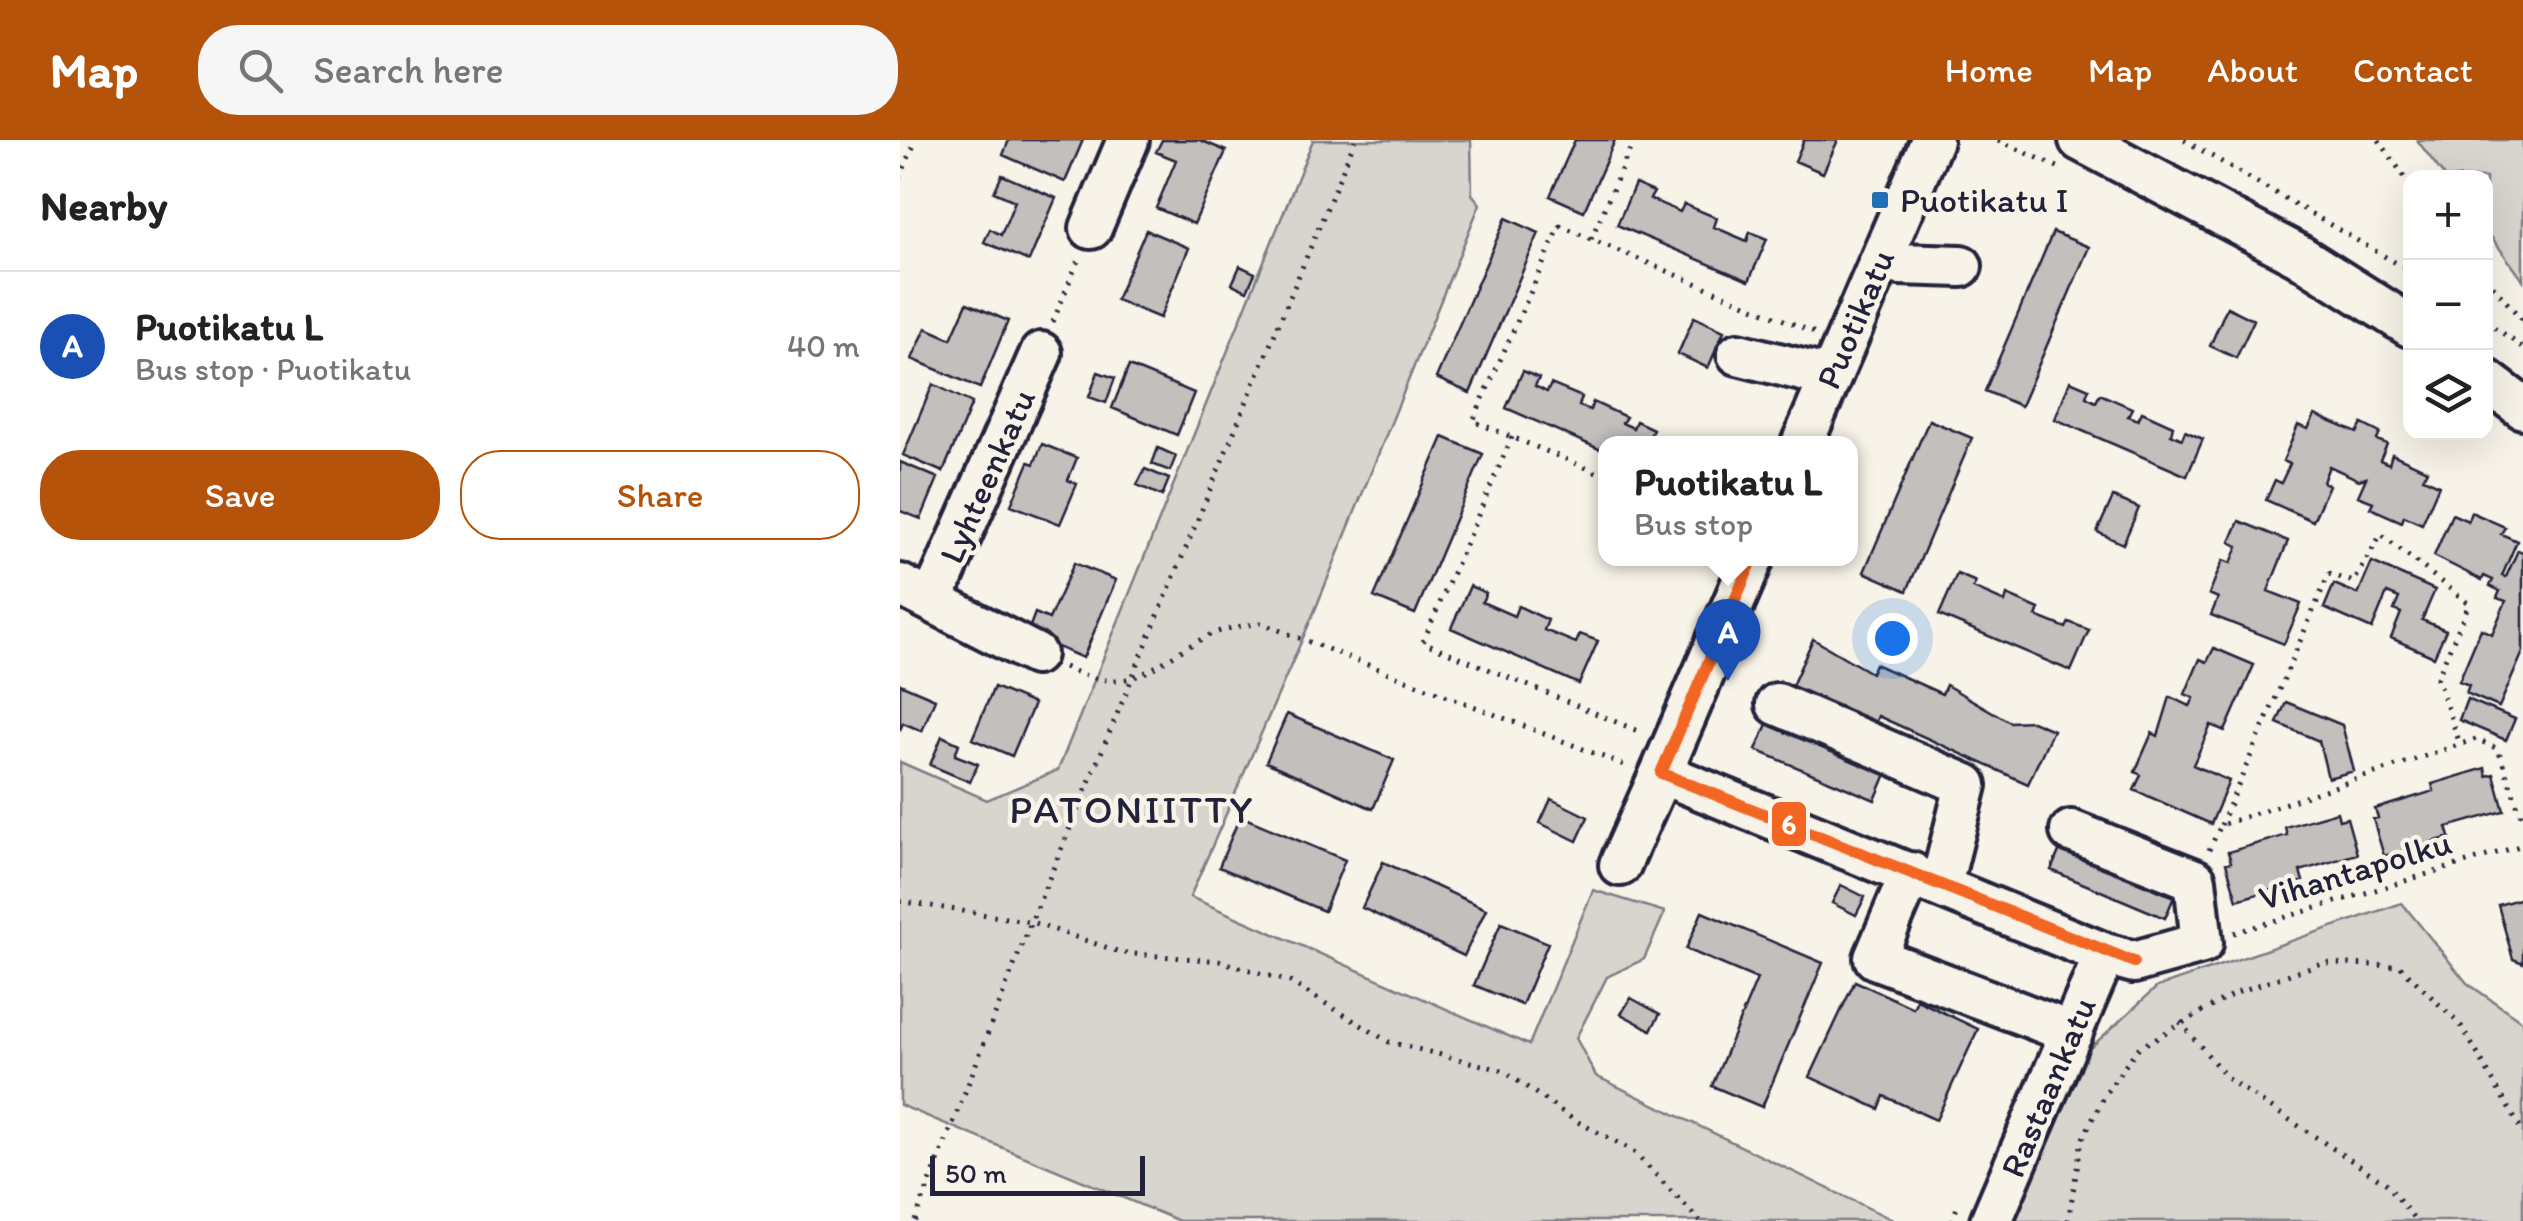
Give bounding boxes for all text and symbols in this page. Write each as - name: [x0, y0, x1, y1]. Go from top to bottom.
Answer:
- search box: [198, 25, 898, 115]
- text: Map: [50, 41, 138, 99]
- icon: search: [233, 43, 288, 98]
- text: Search here: [313, 47, 504, 93]
- text: Home: [1945, 49, 2033, 91]
- text: Map: [2088, 49, 2152, 91]
- text: About: [2207, 49, 2298, 91]
- text: Contact: [2353, 49, 2473, 91]
- map controls: [2403, 170, 2493, 440]
- button: +: [2403, 170, 2493, 260]
- place label: Puotikatu I: [1900, 179, 2068, 221]
- text: Nearby: [40, 180, 167, 231]
- marker: Puotikatu I: [1869, 189, 1891, 211]
- street label: Puotikatu: [1807, 243, 1903, 395]
- button: −: [2403, 260, 2493, 350]
- text: Puotikatu L: [135, 304, 323, 350]
- text: A: [62, 327, 83, 365]
- text: 40 m: [787, 327, 860, 365]
- text: Bus stop · Puotikatu: [135, 350, 411, 388]
- button: layers: [2403, 350, 2493, 440]
- street label: Lyhteenkatu: [930, 382, 1044, 570]
- popup: [1598, 436, 1858, 566]
- button: Save: [40, 450, 440, 540]
- button: Share: [460, 450, 860, 540]
- text: Puotikatu L: [1634, 459, 1822, 505]
- text: Bus stop: [1634, 505, 1753, 543]
- pin: A: [1696, 598, 1760, 681]
- your location: [1867, 613, 1918, 664]
- district label: PATONIITTY: [1009, 785, 1255, 833]
- line badge: 6: [1770, 800, 1808, 848]
- text: 6: [1782, 807, 1797, 841]
- street label: Vihantapolku: [2254, 821, 2456, 919]
- street label: Rastaankatu: [1991, 991, 2105, 1183]
- scale bar: [930, 1151, 1145, 1196]
- text: 50 m: [945, 1156, 1007, 1190]

